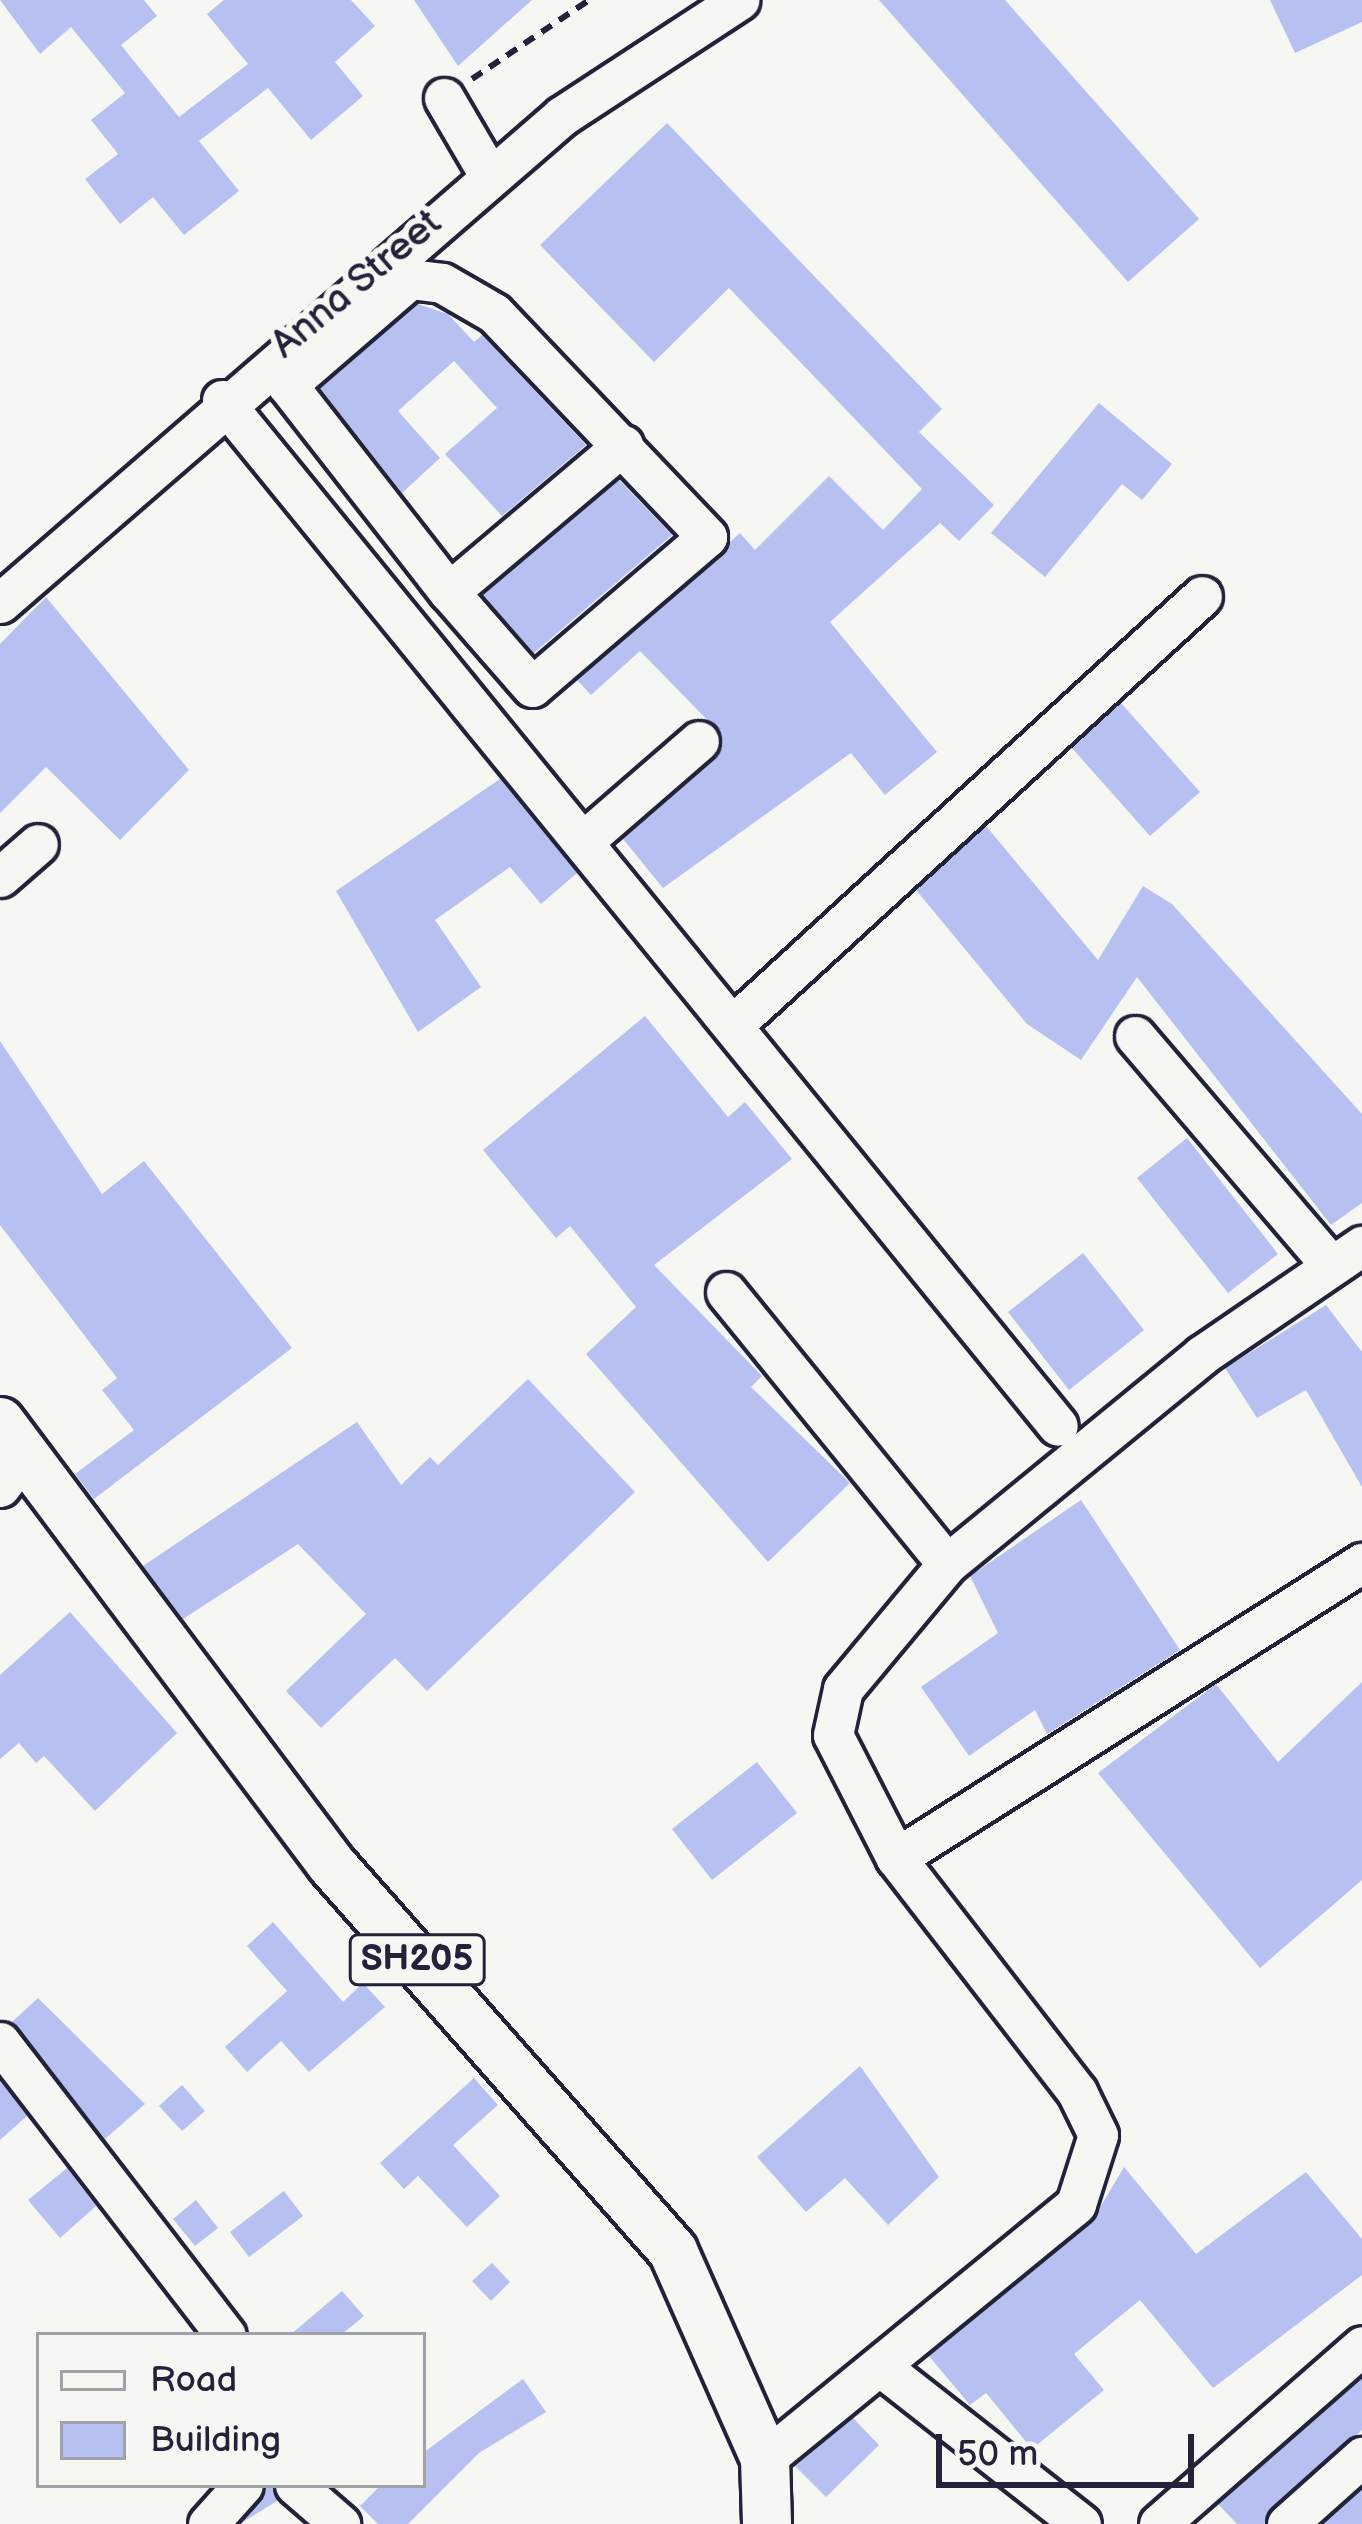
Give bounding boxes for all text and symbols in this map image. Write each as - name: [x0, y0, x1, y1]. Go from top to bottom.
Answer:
- street label: Anna Street: [262, 200, 452, 370]
- road number: SH205: [348, 1930, 486, 1990]
- legend: [36, 2332, 426, 2488]
- text: Road: [150, 2359, 237, 2402]
- scale bar: [942, 2410, 1200, 2484]
- text: Building: [150, 2419, 281, 2462]
- text: 50 m: [957, 2433, 1038, 2476]

